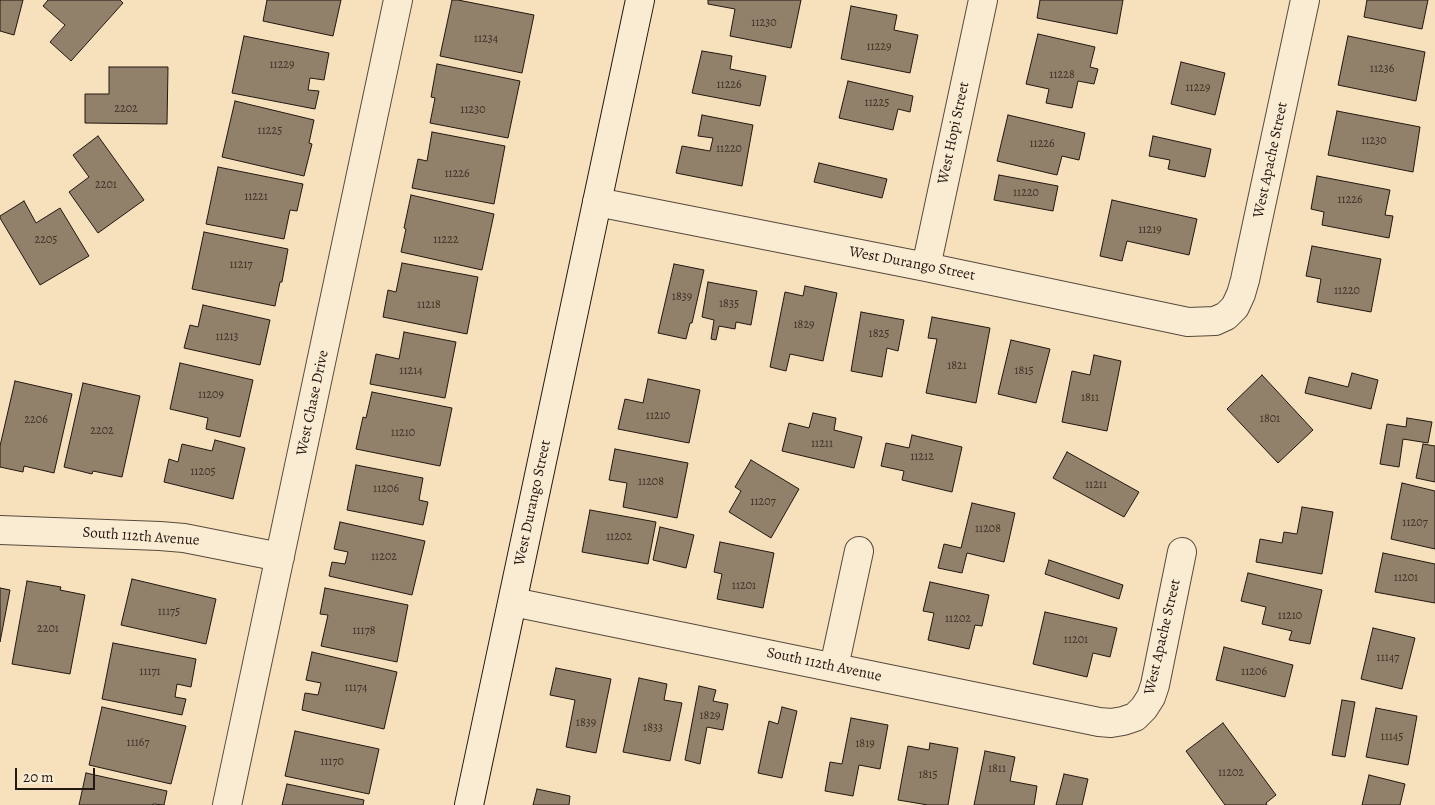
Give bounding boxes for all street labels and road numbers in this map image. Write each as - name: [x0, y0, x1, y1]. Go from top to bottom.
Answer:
- street label: West Hopi Street: [934, 80, 974, 186]
- street label: West Apache Street: [1250, 100, 1292, 220]
- street label: West Durango Street: [848, 243, 976, 285]
- street label: West Chase Drive: [293, 349, 333, 457]
- street label: West Durango Street: [511, 439, 555, 567]
- street label: South 112th Avenue: [82, 524, 200, 550]
- street label: West Apache Street: [1141, 578, 1185, 696]
- street label: South 112th Avenue: [765, 644, 883, 686]

